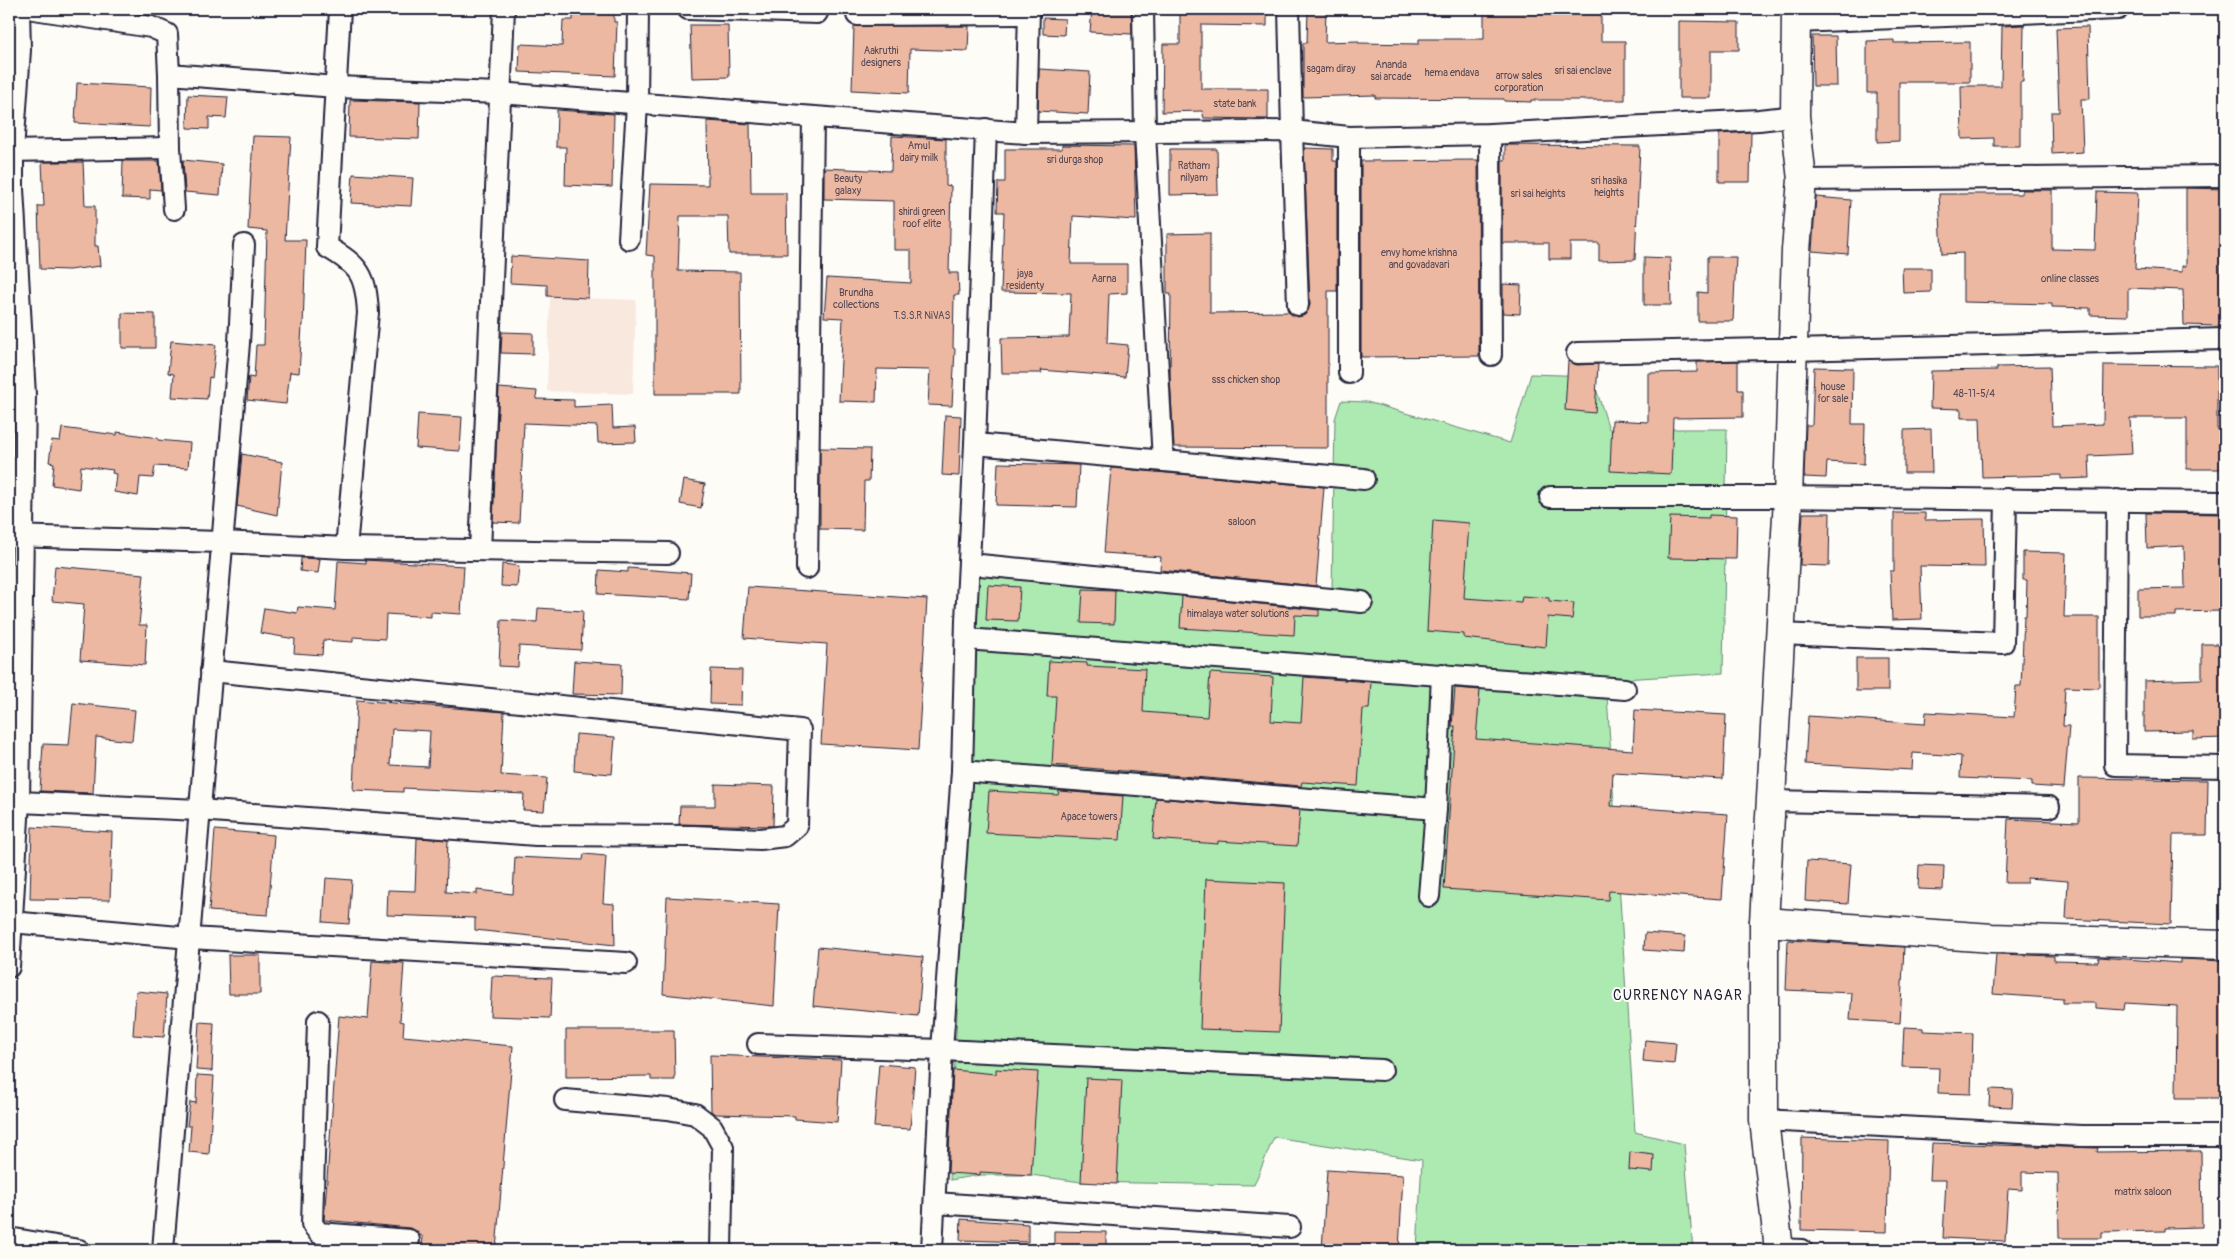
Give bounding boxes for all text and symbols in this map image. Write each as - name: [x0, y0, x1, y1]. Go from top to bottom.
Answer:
- house number: Aakruthi designers: [861, 45, 901, 69]
- house number: Ananda sai arcade: [1371, 59, 1412, 83]
- house number: sagam diray: [1306, 63, 1356, 75]
- house number: sri sai enclave: [1555, 65, 1612, 77]
- house number: hema endava: [1425, 67, 1480, 79]
- house number: arrow sales corporation: [1495, 70, 1544, 94]
- house number: state bank: [1213, 98, 1257, 110]
- house number: Amul dairy milk: [900, 140, 939, 164]
- house number: sri durga shop: [1047, 154, 1104, 166]
- house number: Ratham nilyam: [1178, 160, 1210, 184]
- house number: Beauty galaxy: [834, 173, 863, 197]
- house number: sri hasika heights: [1591, 175, 1628, 199]
- house number: sri sai heights: [1511, 188, 1566, 200]
- house number: shirdi green roof elite: [899, 206, 946, 230]
- house number: envy home krishna and govadavari: [1381, 247, 1457, 271]
- house number: jaya residenty: [1006, 268, 1045, 292]
- house number: Aarna: [1091, 273, 1117, 285]
- house number: online classes: [2041, 273, 2100, 285]
- house number: Brundha collections: [833, 287, 880, 311]
- house number: T.S.S.R NiVAS: [894, 310, 951, 322]
- house number: sss chicken shop: [1212, 374, 1280, 386]
- house number: house for sale: [1818, 381, 1849, 405]
- house number: 48-11-5/4: [1953, 388, 1995, 400]
- house number: saloon: [1228, 516, 1256, 528]
- house number: himalaya water solutions: [1187, 608, 1290, 620]
- house number: Apace towers: [1060, 811, 1118, 823]
- district label: CURRENCY NAGAR: [1613, 987, 1743, 1004]
- house number: matrix saloon: [2114, 1186, 2172, 1198]

